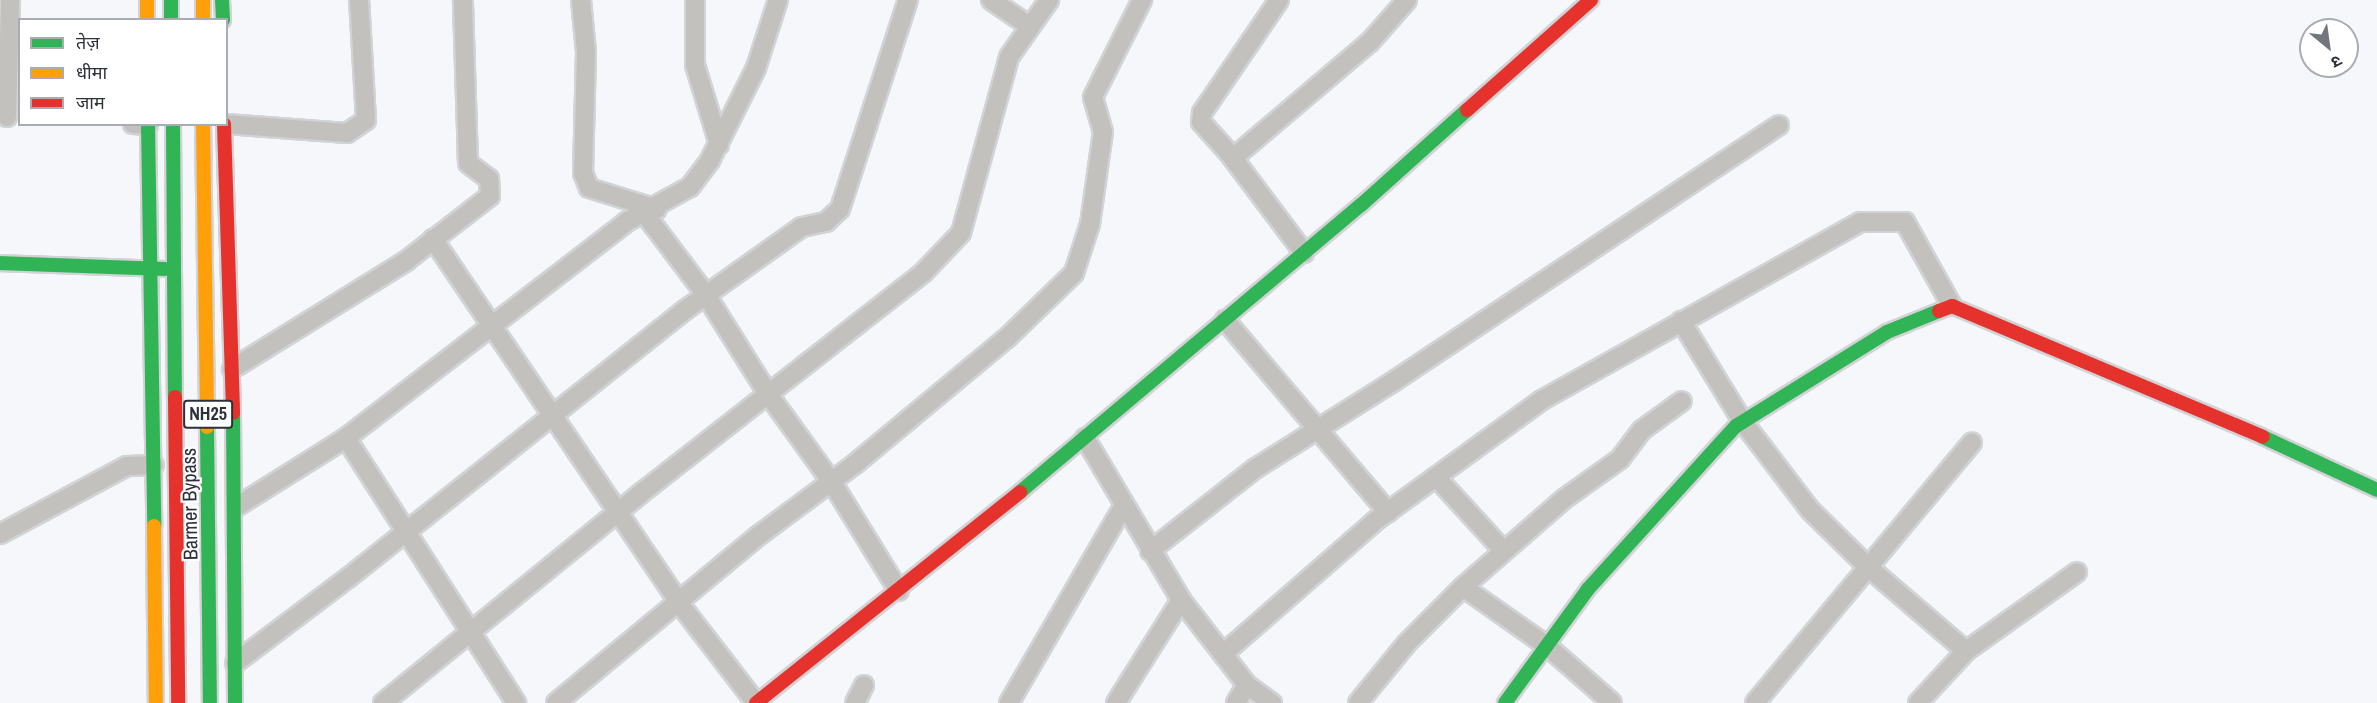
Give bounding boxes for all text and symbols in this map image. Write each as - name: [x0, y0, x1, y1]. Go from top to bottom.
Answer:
- legend: [18, 18, 228, 126]
- north arrow: [2299, 18, 2359, 78]
- text: तेज़: [76, 30, 100, 55]
- text: उ: [2327, 50, 2346, 74]
- text: धीमा: [76, 60, 107, 85]
- text: जाम: [76, 90, 105, 115]
- road number: NH25: [182, 399, 234, 429]
- street label: Barmer Bypass: [176, 448, 202, 560]

